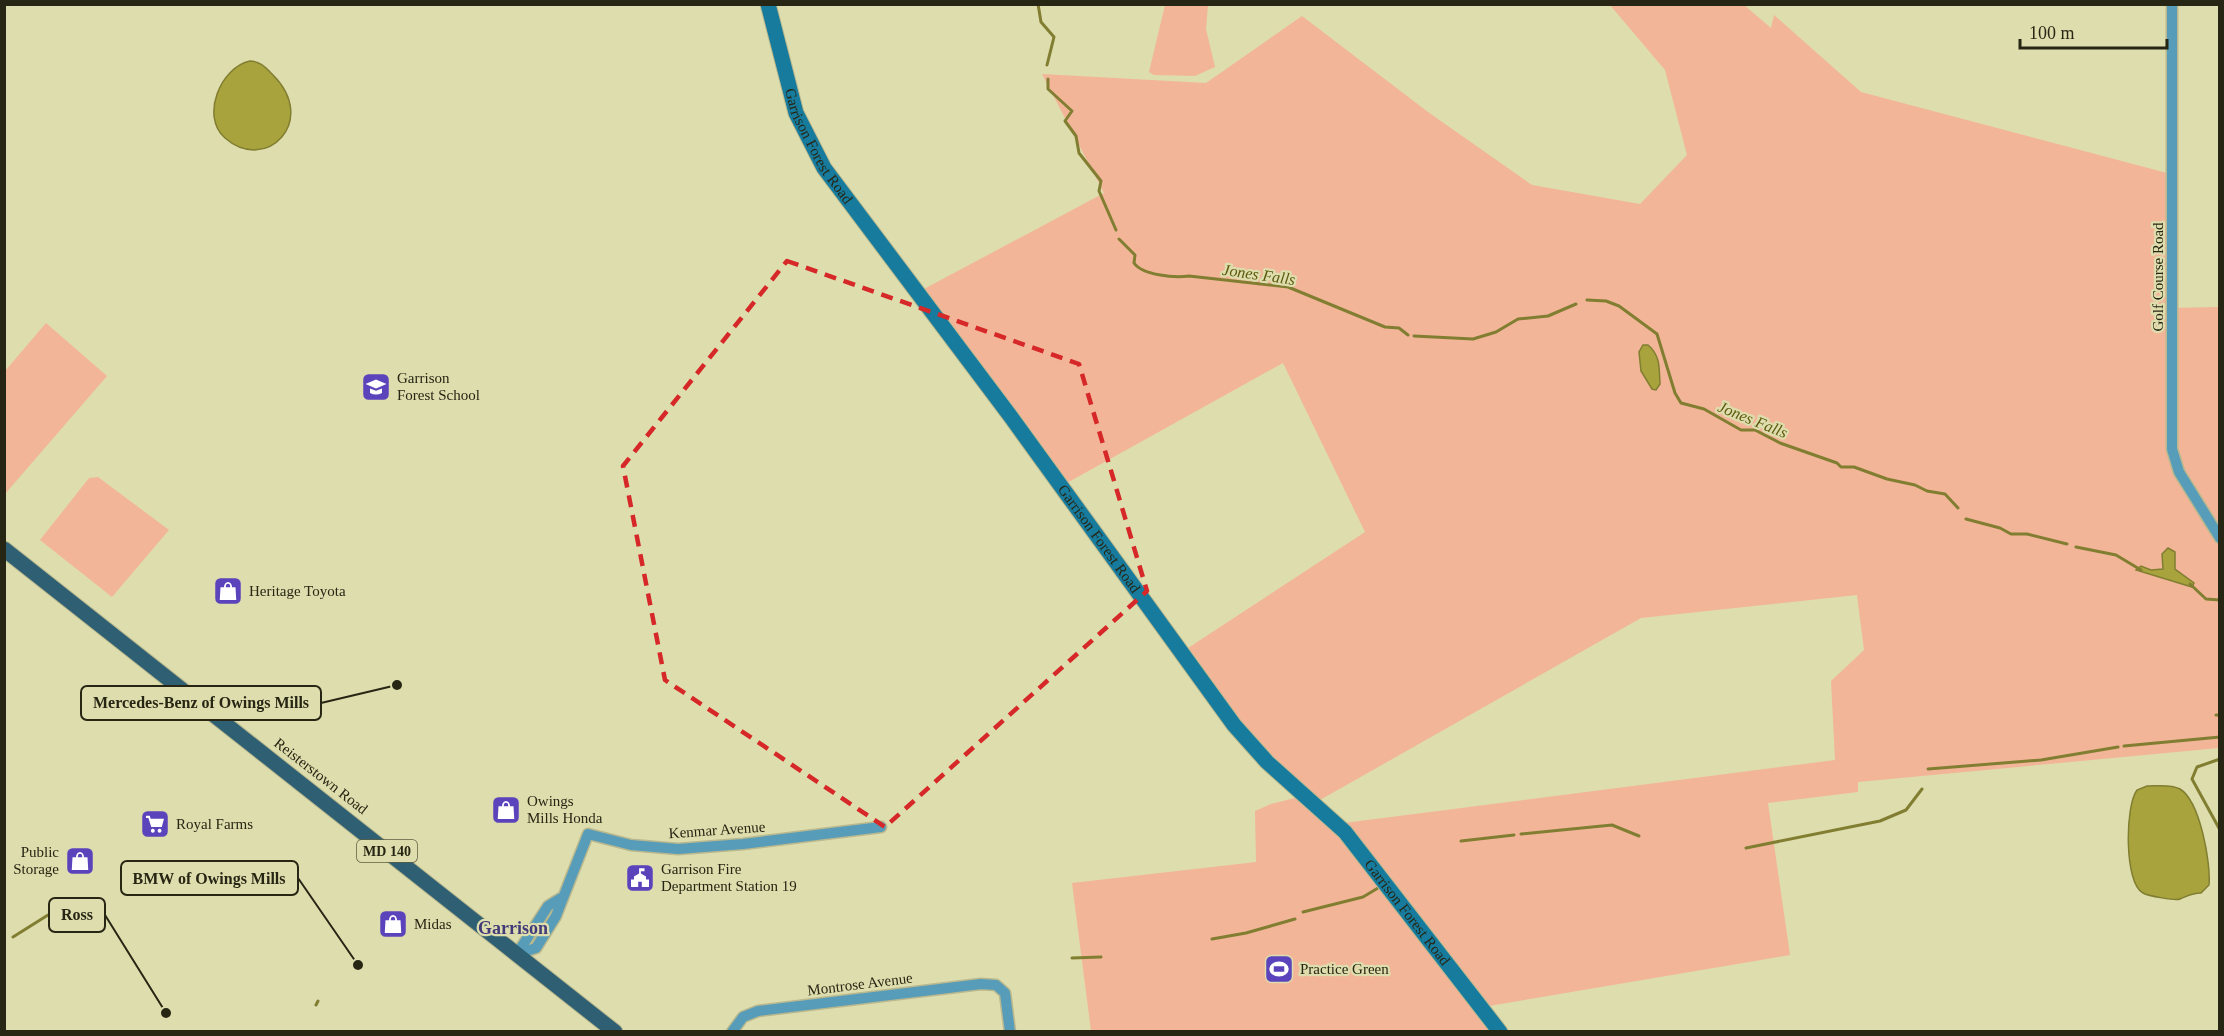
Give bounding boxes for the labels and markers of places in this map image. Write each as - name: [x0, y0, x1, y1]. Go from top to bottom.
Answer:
- place label: Garrison Forest School: [397, 370, 480, 403]
- school or university icon: Garrison Forest School: [360, 371, 392, 403]
- shop icon: Heritage Toyota: [212, 575, 244, 607]
- place label: Heritage Toyota: [249, 583, 346, 599]
- callout: Mercedes-Benz of Owings Mills: [81, 686, 321, 720]
- place label: Owings Mills Honda: [527, 793, 603, 826]
- shop icon: Owings Mills Honda: [490, 794, 522, 826]
- supermarket icon: Royal Farms: [139, 808, 171, 840]
- place label: Royal Farms: [176, 816, 253, 832]
- place label: Public Storage: [13, 844, 59, 877]
- shop icon: Public Storage: [64, 845, 96, 877]
- callout: BMW of Owings Mills: [121, 861, 298, 895]
- place label: Garrison Fire Department Station 19: [661, 861, 797, 894]
- public building icon: Garrison Fire Department Station 19: [624, 862, 656, 894]
- callout: Ross: [49, 898, 105, 932]
- shop icon: Midas: [377, 908, 409, 940]
- place label: Midas: [414, 916, 452, 932]
- sports icon: Practice Green: [1263, 953, 1295, 985]
- place label: Practice Green: [1300, 961, 1389, 977]

